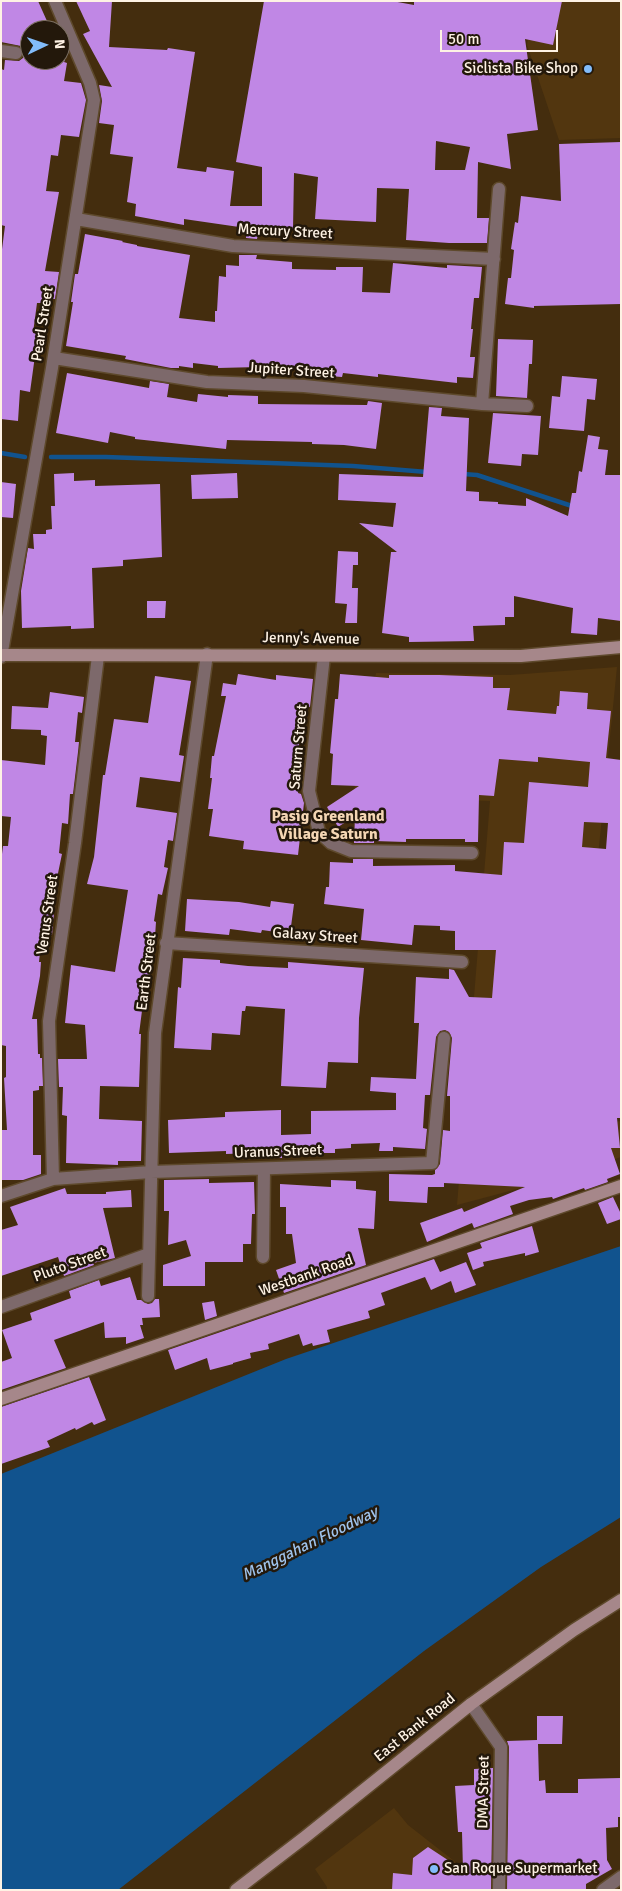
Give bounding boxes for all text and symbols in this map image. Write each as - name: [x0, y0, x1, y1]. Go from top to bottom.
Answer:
- north arrow: [20, 20, 70, 70]
- scale bar: [442, 20, 560, 52]
- text: 50 m: [448, 30, 479, 48]
- text: N: [51, 39, 68, 50]
- place label: Siclista Bike Shop: [464, 60, 578, 78]
- marker: Siclista Bike Shop: [582, 63, 594, 75]
- street label: Mercury Street: [237, 221, 333, 243]
- street label: Pearl Street: [28, 285, 58, 363]
- street label: Jupiter Street: [247, 359, 335, 383]
- street label: Jenny's Avenue: [262, 629, 360, 649]
- street label: Saturn Street: [286, 704, 312, 790]
- district label: Pasig Greenland Village Saturn: [271, 807, 385, 845]
- street label: Venus Street: [33, 874, 63, 956]
- street label: Galaxy Street: [272, 924, 358, 948]
- street label: Earth Street: [133, 932, 161, 1012]
- street label: Uranus Street: [234, 1141, 322, 1163]
- street label: Pluto Street: [31, 1244, 109, 1286]
- street label: Westbank Road: [257, 1252, 355, 1300]
- water label: Manggahan Floodway: [239, 1503, 381, 1585]
- street label: East Bank Road: [371, 1690, 459, 1766]
- street label: DMA Street: [474, 1755, 494, 1829]
- place label: San Roque Supermarket: [444, 1860, 598, 1878]
- marker: San Roque Supermarket: [428, 1863, 440, 1875]

